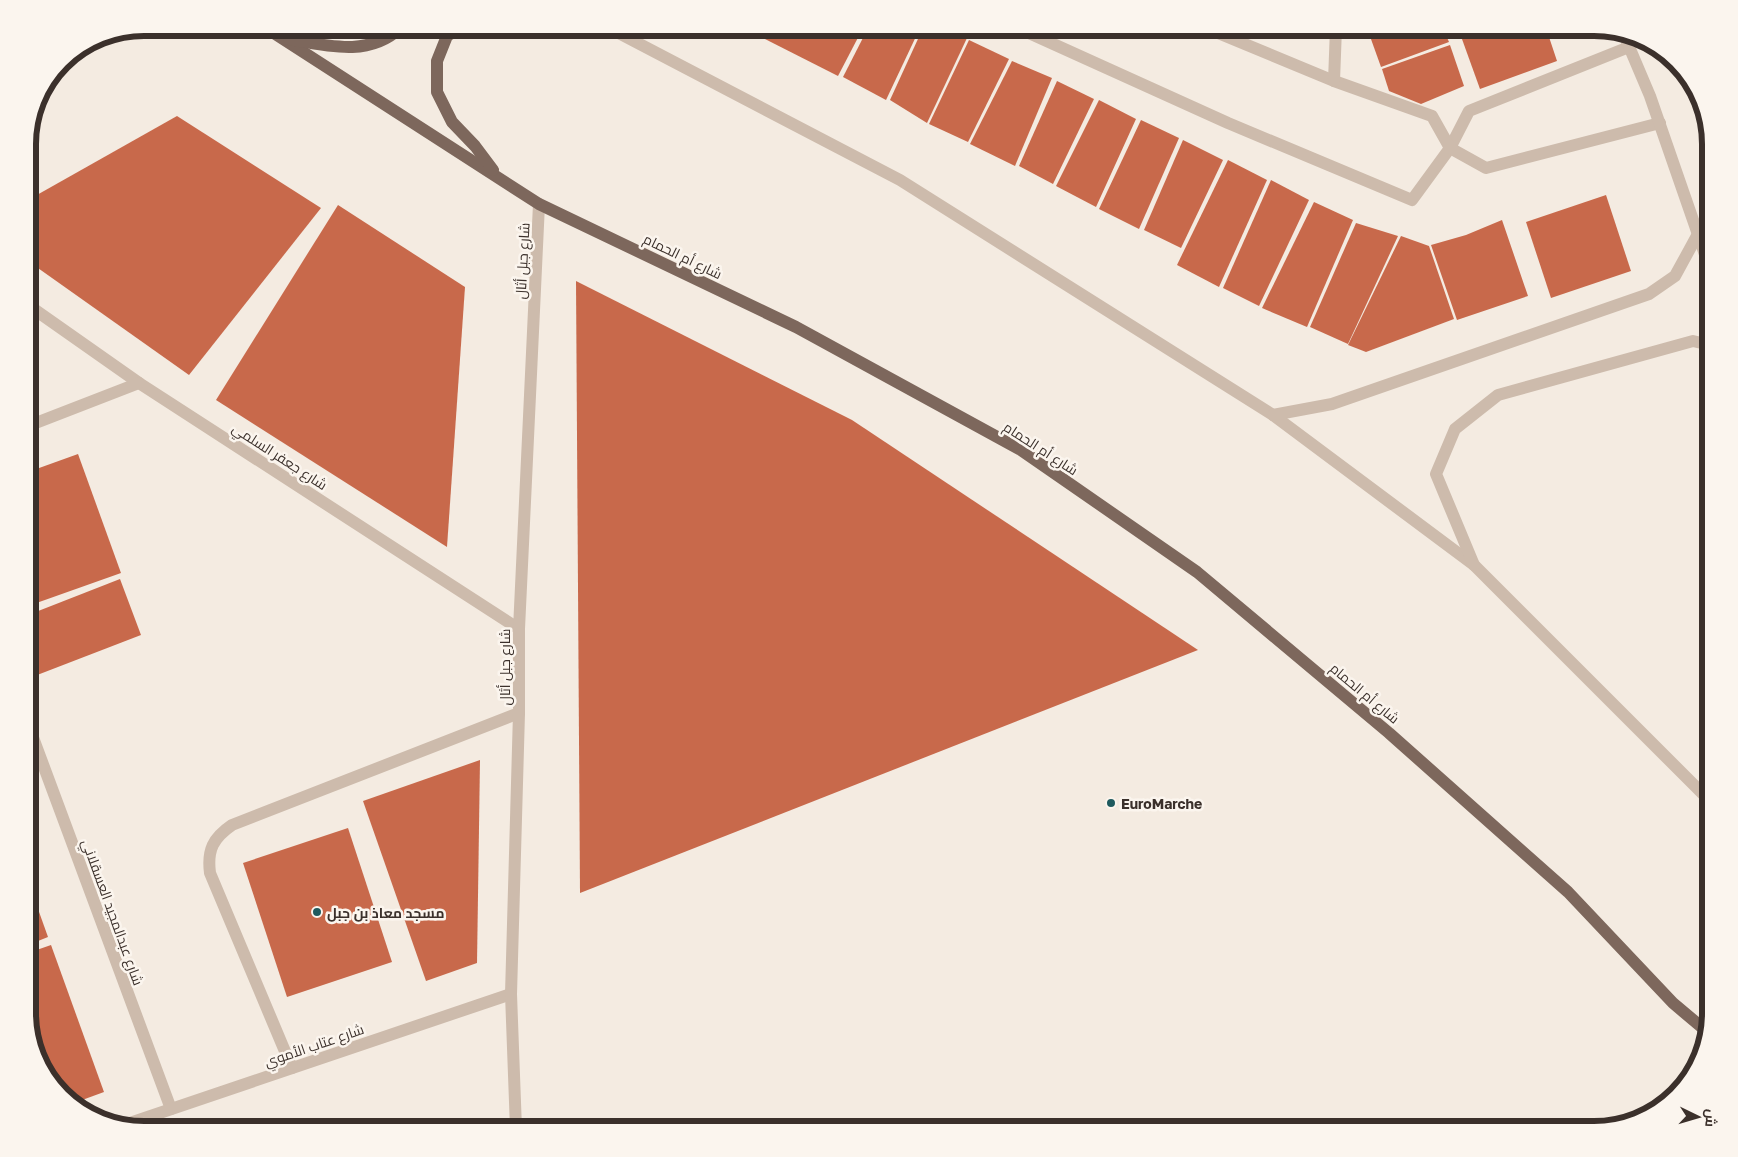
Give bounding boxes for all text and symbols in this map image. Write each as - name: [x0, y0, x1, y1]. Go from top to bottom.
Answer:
- street label: شارع جبل أثال: [512, 222, 533, 300]
- street label: شارع أم الحمام: [640, 230, 725, 284]
- street label: شارع أم الحمام: [1000, 418, 1081, 480]
- street label: شارع جعفر السلمي: [227, 419, 331, 496]
- street label: شارع جبل أثال: [496, 629, 514, 705]
- street label: شارع أم الحمام: [1326, 659, 1403, 728]
- place label: EuroMarche: [1121, 795, 1202, 812]
- marker: EuroMarche: [1105, 797, 1117, 809]
- street label: شارع عبدالمجيد العسقلاني: [75, 837, 147, 989]
- place label: مسجد معاذ بن جبل: [327, 904, 445, 922]
- marker: مسجد معاذ بن جبل: [311, 906, 323, 918]
- street label: شارع عتاب الأموي: [262, 1020, 367, 1074]
- north arrow: [1673, 1092, 1723, 1142]
- text: ش: [1701, 1108, 1721, 1128]

